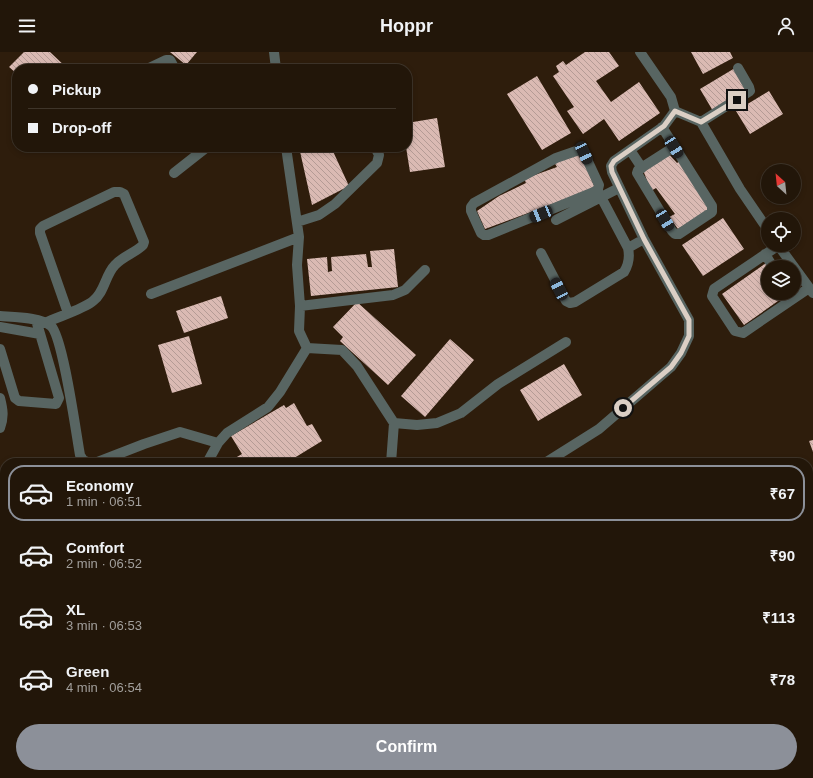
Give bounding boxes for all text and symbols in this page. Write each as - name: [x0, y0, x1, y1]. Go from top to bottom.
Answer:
- icon: menu: [16, 15, 38, 37]
- icon: person: [775, 15, 797, 37]
- text: Hoppr: [380, 16, 433, 36]
- text: Pickup: [52, 81, 101, 98]
- route end: [728, 91, 746, 109]
- text: Drop-off: [52, 119, 111, 136]
- car: [662, 134, 686, 160]
- car: [573, 140, 595, 166]
- north arrow: [761, 164, 801, 204]
- map controls: [761, 164, 801, 300]
- car: [528, 204, 554, 224]
- car: [654, 207, 676, 233]
- button: locate: [761, 212, 801, 252]
- button: layers: [761, 260, 801, 300]
- car: [548, 276, 570, 302]
- route start: [614, 399, 632, 417]
- icon: car: [18, 475, 54, 511]
- text: Economy: [66, 477, 134, 494]
- text: ₹67: [770, 485, 795, 502]
- text: 1 min · 06:51: [66, 494, 142, 509]
- icon: car: [18, 537, 54, 573]
- text: Comfort: [66, 539, 124, 556]
- text: ₹90: [770, 547, 795, 564]
- text: 2 min · 06:52: [66, 556, 142, 571]
- icon: car: [18, 599, 54, 635]
- text: XL: [66, 601, 85, 618]
- text: ₹113: [762, 609, 795, 626]
- text: 3 min · 06:53: [66, 618, 142, 633]
- icon: car: [18, 661, 54, 697]
- text: Green: [66, 663, 109, 680]
- text: ₹78: [770, 671, 795, 688]
- text: 4 min · 06:54: [66, 680, 142, 695]
- button: Confirm: [16, 724, 797, 770]

